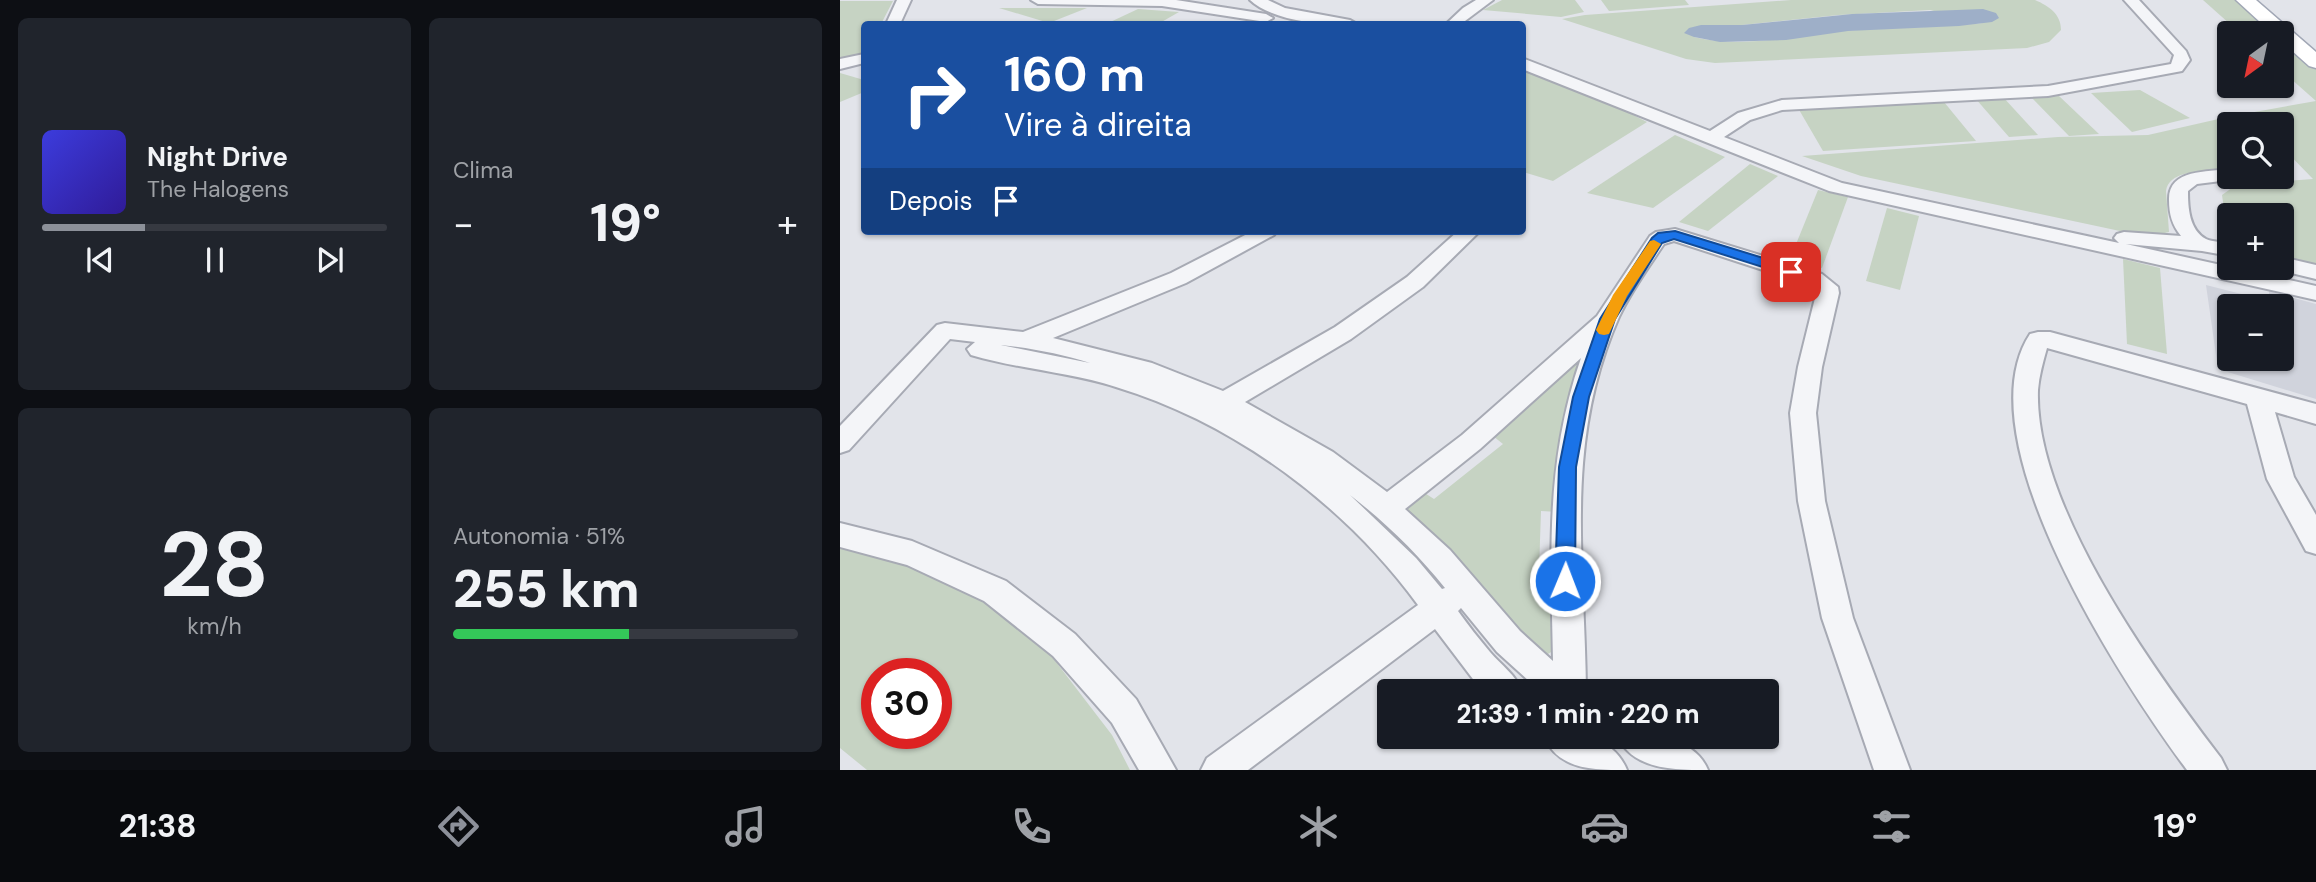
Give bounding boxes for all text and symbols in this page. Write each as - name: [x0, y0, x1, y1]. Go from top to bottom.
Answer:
- north arrow: [2217, 21, 2294, 98]
- map controls: [2217, 21, 2294, 371]
- text: 160 m: [1004, 42, 1145, 106]
- icon: right: [889, 49, 980, 140]
- text: Vire à direita: [1004, 104, 1192, 146]
- button: search: [2217, 112, 2294, 189]
- text: Night Drive: [147, 140, 288, 174]
- text: Clima: [453, 155, 513, 185]
- text: The Halogens: [147, 174, 289, 204]
- icon: arrive: [987, 182, 1025, 220]
- text: Depois: [889, 184, 973, 218]
- text: 19°: [590, 189, 661, 257]
- text: −: [453, 199, 474, 249]
- text: +: [777, 199, 798, 249]
- button: +: [2217, 203, 2294, 280]
- icon: previous: [81, 241, 119, 279]
- icon: pause: [196, 241, 234, 279]
- icon: next: [311, 241, 349, 279]
- pin: [1761, 242, 1821, 302]
- icon: arrive: [1772, 253, 1810, 291]
- button: −: [2217, 294, 2294, 371]
- text: 28: [160, 506, 269, 624]
- text: Autonomia · 51%: [453, 521, 625, 551]
- position arrow: [1528, 544, 1602, 618]
- text: 255 km: [453, 555, 640, 623]
- text: km/h: [187, 611, 242, 641]
- speed limit sign: 30: [861, 658, 952, 749]
- text: 21:39 · 1 min · 220 m: [1456, 697, 1700, 731]
- icon: directions: [434, 802, 483, 851]
- icon: music: [721, 802, 770, 851]
- icon: phone: [1007, 802, 1056, 851]
- icon: climate: [1294, 802, 1343, 851]
- icon: car: [1580, 802, 1629, 851]
- icon: filters: [1867, 802, 1916, 851]
- text: 21:38: [119, 805, 197, 847]
- text: 19°: [2154, 805, 2197, 847]

